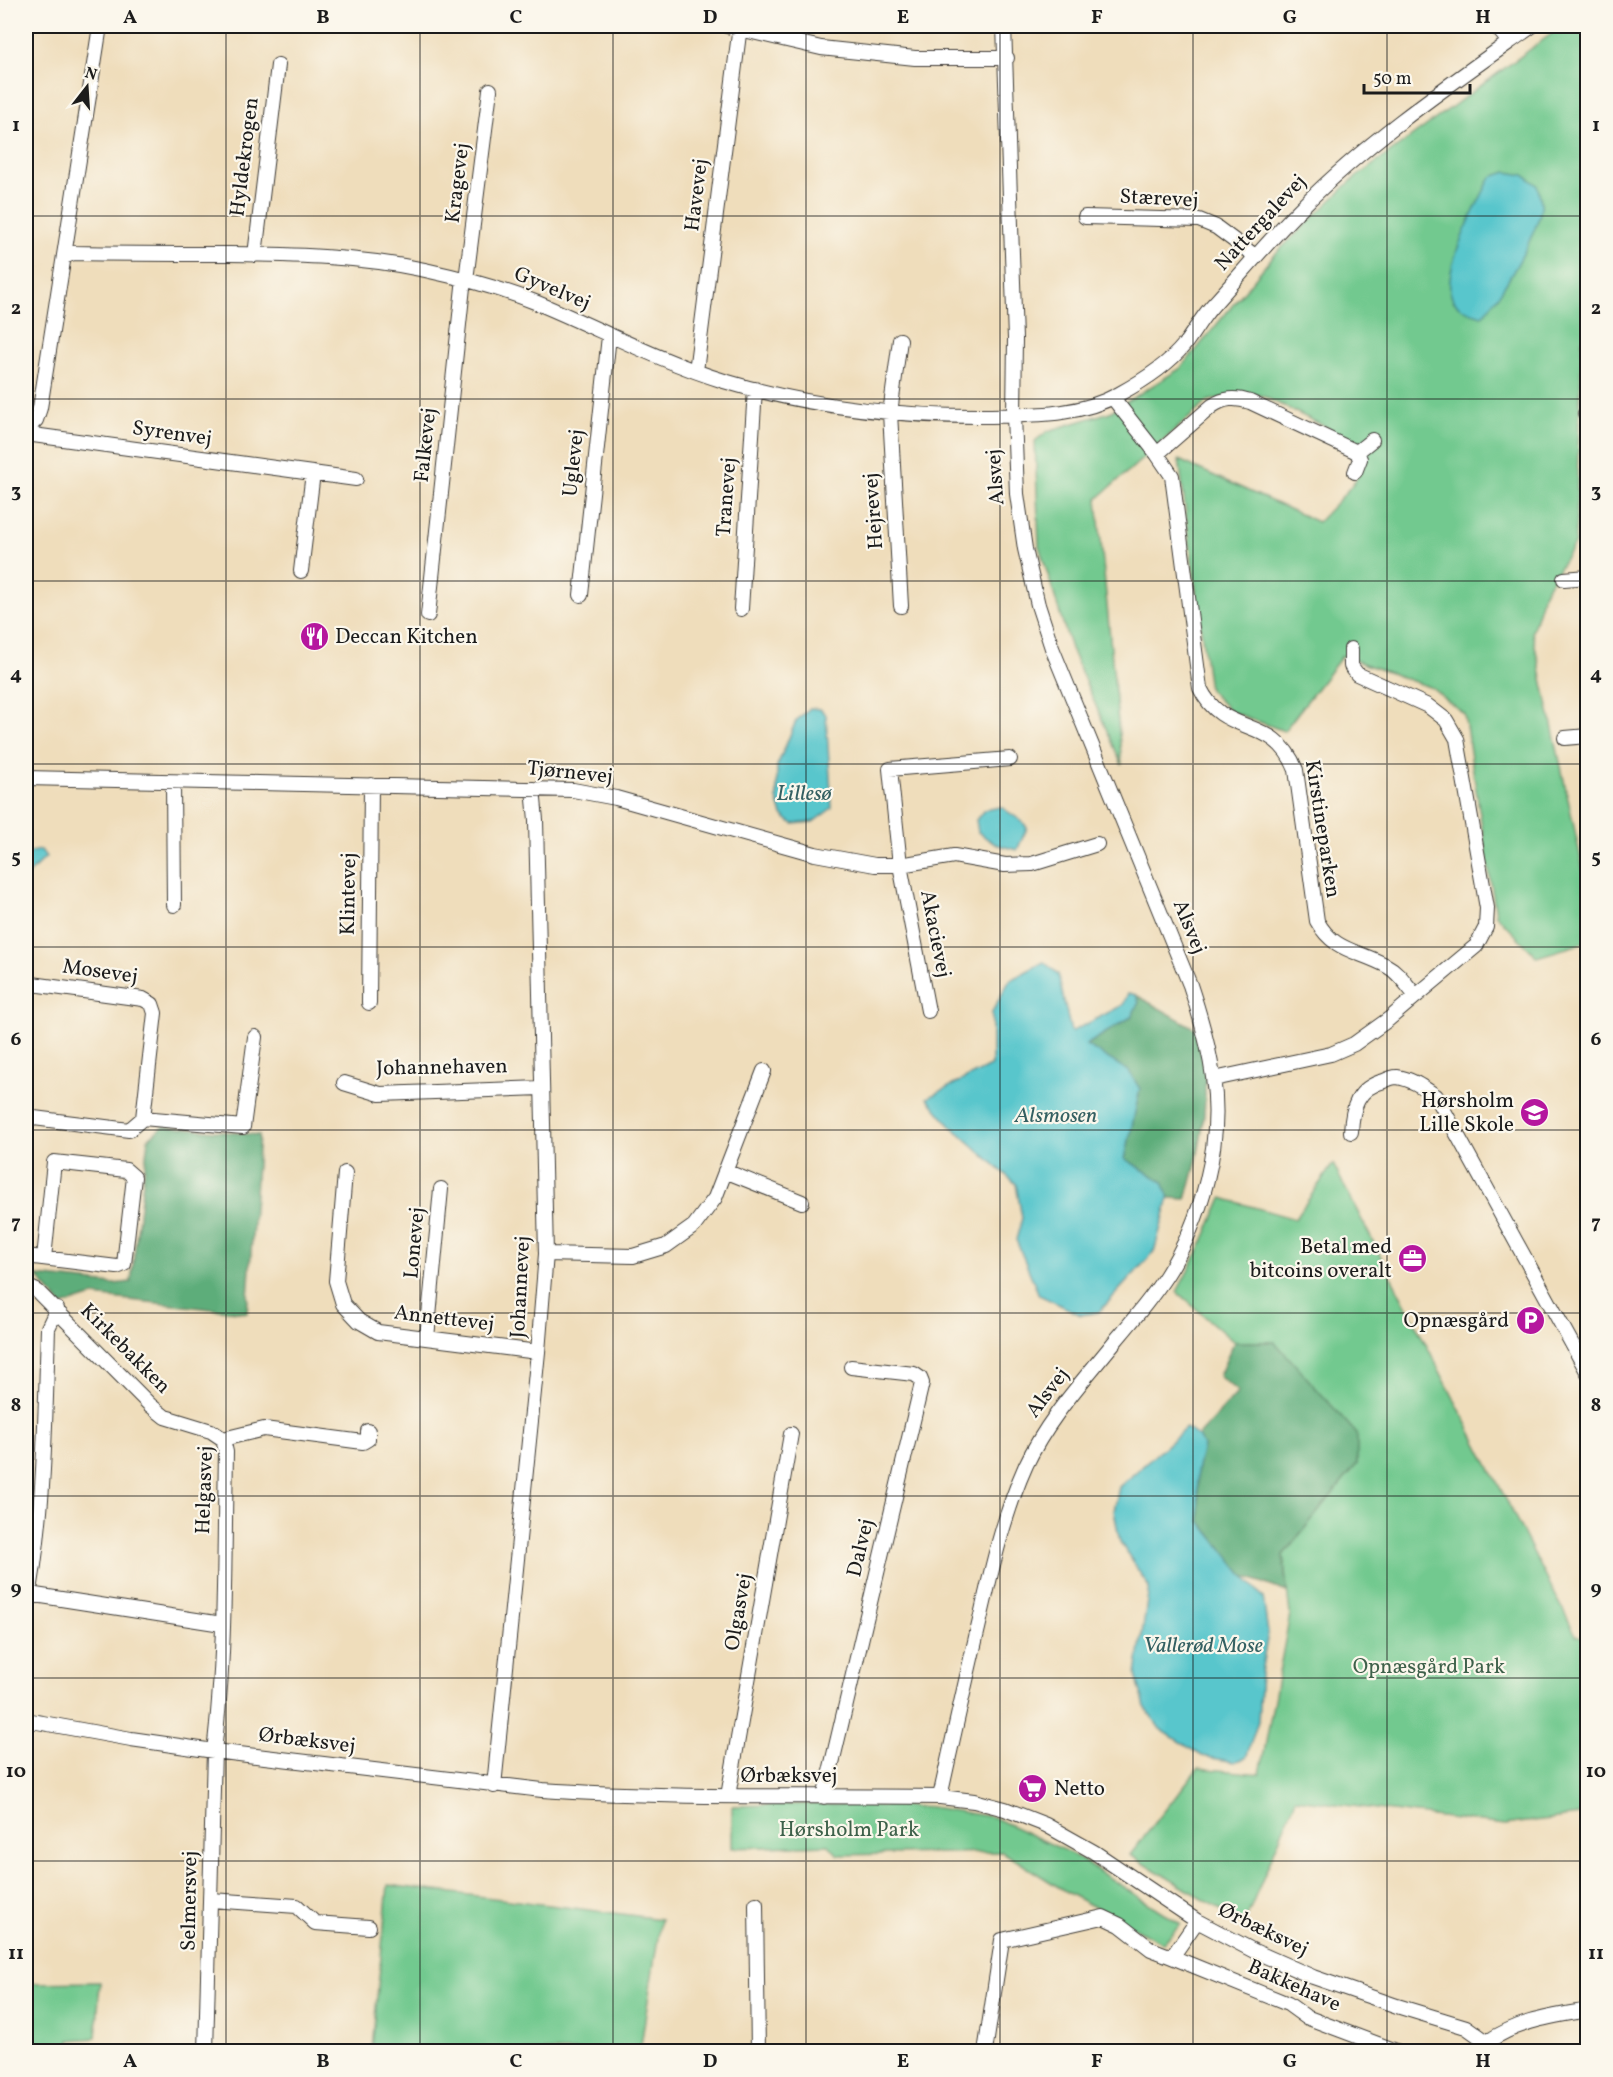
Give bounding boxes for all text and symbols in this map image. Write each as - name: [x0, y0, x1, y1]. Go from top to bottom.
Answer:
- text: A: [123, 4, 137, 32]
- text: B: [316, 4, 330, 32]
- text: C: [510, 4, 523, 32]
- text: D: [703, 4, 717, 32]
- text: E: [897, 4, 909, 32]
- text: F: [1091, 4, 1103, 32]
- text: G: [1283, 4, 1297, 32]
- text: H: [1475, 4, 1491, 32]
- north arrow: [57, 57, 117, 117]
- scale bar: [1364, 57, 1470, 95]
- text: N: [82, 62, 100, 87]
- text: 50 m: [1373, 67, 1412, 92]
- street label: Hyldekrogen: [223, 96, 267, 218]
- text: 1: [12, 112, 20, 140]
- text: 1: [1592, 112, 1600, 140]
- street label: Kragevej: [439, 141, 477, 225]
- street label: Havevej: [678, 157, 716, 233]
- street label: Nattergalevej: [1209, 168, 1313, 278]
- street label: Stærevej: [1119, 182, 1199, 216]
- street label: Gyvelvej: [509, 260, 595, 318]
- text: 2: [11, 295, 21, 323]
- text: 2: [1591, 295, 1601, 323]
- street label: Falkevej: [408, 406, 444, 484]
- street label: Syrenvej: [130, 414, 214, 454]
- street label: Uglevej: [556, 428, 592, 498]
- street label: Alsvej: [980, 448, 1012, 506]
- street label: Tranevej: [710, 456, 744, 538]
- street label: Hejrevej: [857, 472, 891, 550]
- text: 3: [11, 478, 21, 506]
- text: 3: [1591, 478, 1601, 506]
- restaurant icon: Deccan Kitchen: [298, 621, 330, 653]
- place label: Deccan Kitchen: [335, 623, 478, 652]
- text: 4: [10, 661, 22, 689]
- text: 4: [1590, 661, 1602, 689]
- street label: Tjørnevej: [526, 754, 614, 792]
- street label: Kirstineparken: [1297, 758, 1347, 900]
- water label: Lillesø: [776, 779, 833, 810]
- text: 5: [11, 844, 21, 872]
- text: 5: [1591, 844, 1601, 872]
- street label: Klintevej: [334, 852, 364, 936]
- street label: Akacievej: [912, 888, 958, 980]
- street label: Alsvej: [1165, 895, 1213, 959]
- street label: Mosevej: [60, 952, 140, 992]
- text: 6: [11, 1026, 22, 1054]
- text: 6: [1591, 1026, 1602, 1054]
- street label: Johannehaven: [376, 1052, 508, 1084]
- place label: Hørsholm Lille Skole: [1419, 1087, 1514, 1140]
- school or university icon: Hørsholm Lille Skole: [1519, 1097, 1551, 1129]
- water label: Alsmosen: [1014, 1101, 1097, 1132]
- street label: Lonevej: [397, 1206, 433, 1280]
- text: 7: [11, 1209, 21, 1237]
- text: 7: [1591, 1209, 1601, 1237]
- place label: Betal med bitcoins overalt: [1250, 1233, 1392, 1286]
- street label: Johannevej: [504, 1235, 538, 1339]
- office icon: Betal med bitcoins overalt: [1397, 1243, 1429, 1275]
- street label: Kirkebakken: [73, 1297, 177, 1401]
- street label: Annettevej: [392, 1298, 496, 1340]
- parking icon: Opnæsgård: [1514, 1305, 1546, 1337]
- place label: Opnæsgård: [1404, 1307, 1509, 1336]
- street label: Alsvej: [1019, 1362, 1077, 1424]
- text: 8: [11, 1392, 21, 1420]
- text: 8: [1591, 1392, 1601, 1420]
- street label: Helgasvej: [189, 1445, 221, 1535]
- street label: Dalvej: [840, 1516, 882, 1580]
- street label: Olgasvej: [718, 1571, 760, 1653]
- text: 9: [10, 1575, 22, 1603]
- text: 9: [1590, 1575, 1602, 1603]
- water label: Vallerød Mose: [1143, 1631, 1263, 1662]
- park label: Opnæsgård Park: [1353, 1653, 1506, 1682]
- street label: Ørbæksvej: [257, 1721, 357, 1761]
- text: 10: [6, 1758, 26, 1786]
- text: 10: [1586, 1758, 1606, 1786]
- street label: Ørbæksvej: [740, 1762, 838, 1791]
- supermarket icon: Netto: [1017, 1773, 1049, 1805]
- place label: Netto: [1054, 1775, 1105, 1804]
- park label: Hørsholm Park: [779, 1816, 920, 1845]
- street label: Selmersvej: [175, 1850, 205, 1952]
- street label: Ørbæksvej: [1213, 1896, 1313, 1964]
- text: 11: [8, 1940, 24, 1968]
- text: 11: [1588, 1940, 1604, 1968]
- street label: Bakkehave: [1243, 1953, 1345, 2019]
- text: A: [123, 2048, 137, 2076]
- text: B: [316, 2048, 330, 2076]
- text: C: [510, 2048, 523, 2076]
- text: D: [703, 2048, 717, 2076]
- text: E: [897, 2048, 909, 2076]
- text: F: [1091, 2048, 1103, 2076]
- text: G: [1283, 2048, 1297, 2076]
- text: H: [1475, 2048, 1491, 2076]

